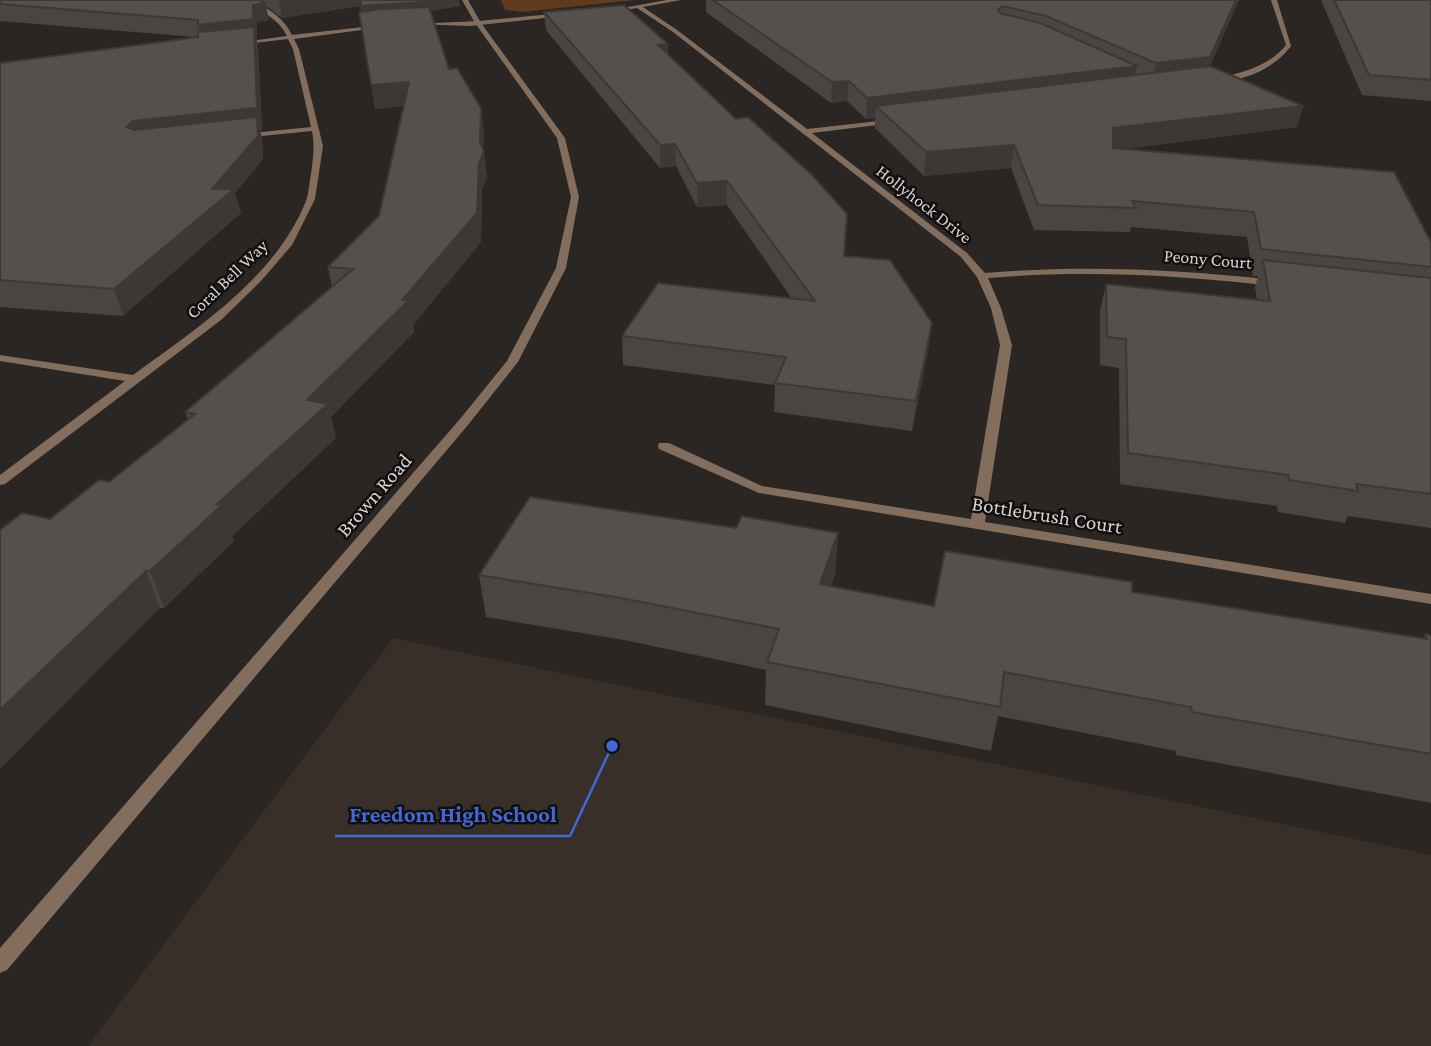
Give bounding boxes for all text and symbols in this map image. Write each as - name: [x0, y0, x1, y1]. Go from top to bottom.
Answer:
- street label: Hollyhock Drive: [872, 161, 976, 248]
- street label: Coral Bell Way: [182, 235, 272, 323]
- street label: Peony Court: [1163, 245, 1254, 273]
- street label: Brown Road: [331, 449, 417, 541]
- street label: Bottlebrush Court: [970, 491, 1125, 539]
- callout: Freedom High School: [335, 792, 570, 836]
- text: Freedom High School: [349, 801, 557, 827]

